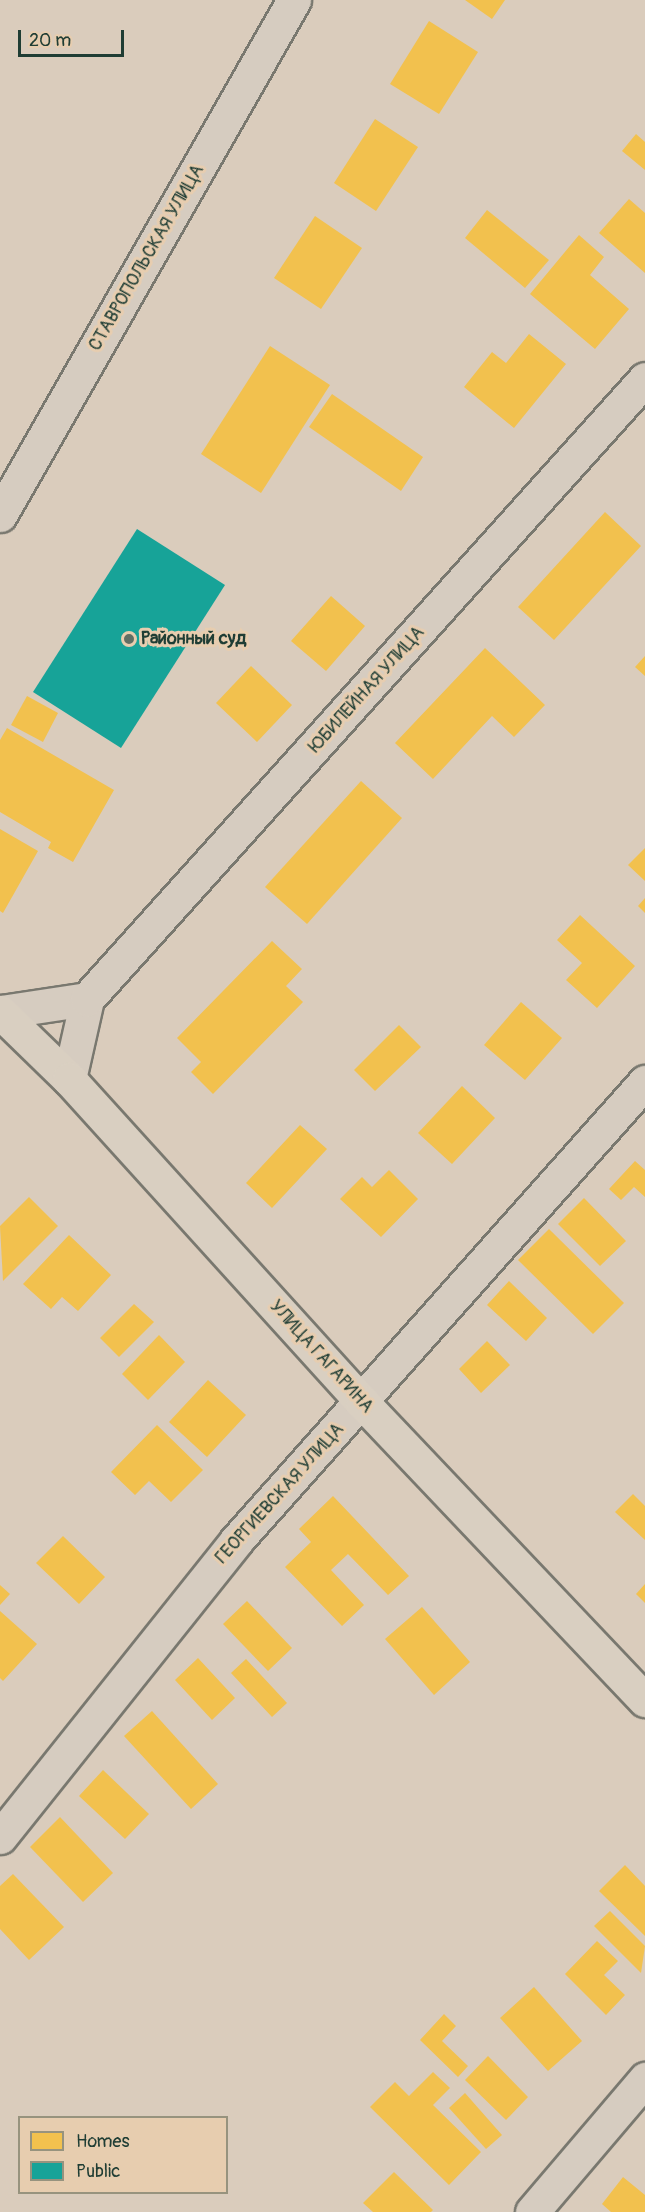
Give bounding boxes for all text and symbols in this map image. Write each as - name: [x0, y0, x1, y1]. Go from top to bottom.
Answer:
- scale bar: [21, 18, 128, 56]
- text: 20 m: [29, 29, 71, 52]
- street label: СТАВРОПОЛЬСКАЯ УЛИЦА: [85, 161, 209, 355]
- street label: ЮБИЛЕЙНАЯ УЛИЦА: [305, 622, 429, 758]
- place label: Районный суд: [141, 628, 246, 650]
- marker: Районный суд: [122, 632, 136, 646]
- street label: УЛИЦА ГАГАРИНА: [265, 1296, 377, 1418]
- street label: ГЕОРГИЕВСКАЯ УЛИЦА: [211, 1419, 349, 1569]
- legend: [18, 2116, 228, 2194]
- text: Homes: [76, 2130, 129, 2153]
- text: Public: [76, 2160, 120, 2183]

